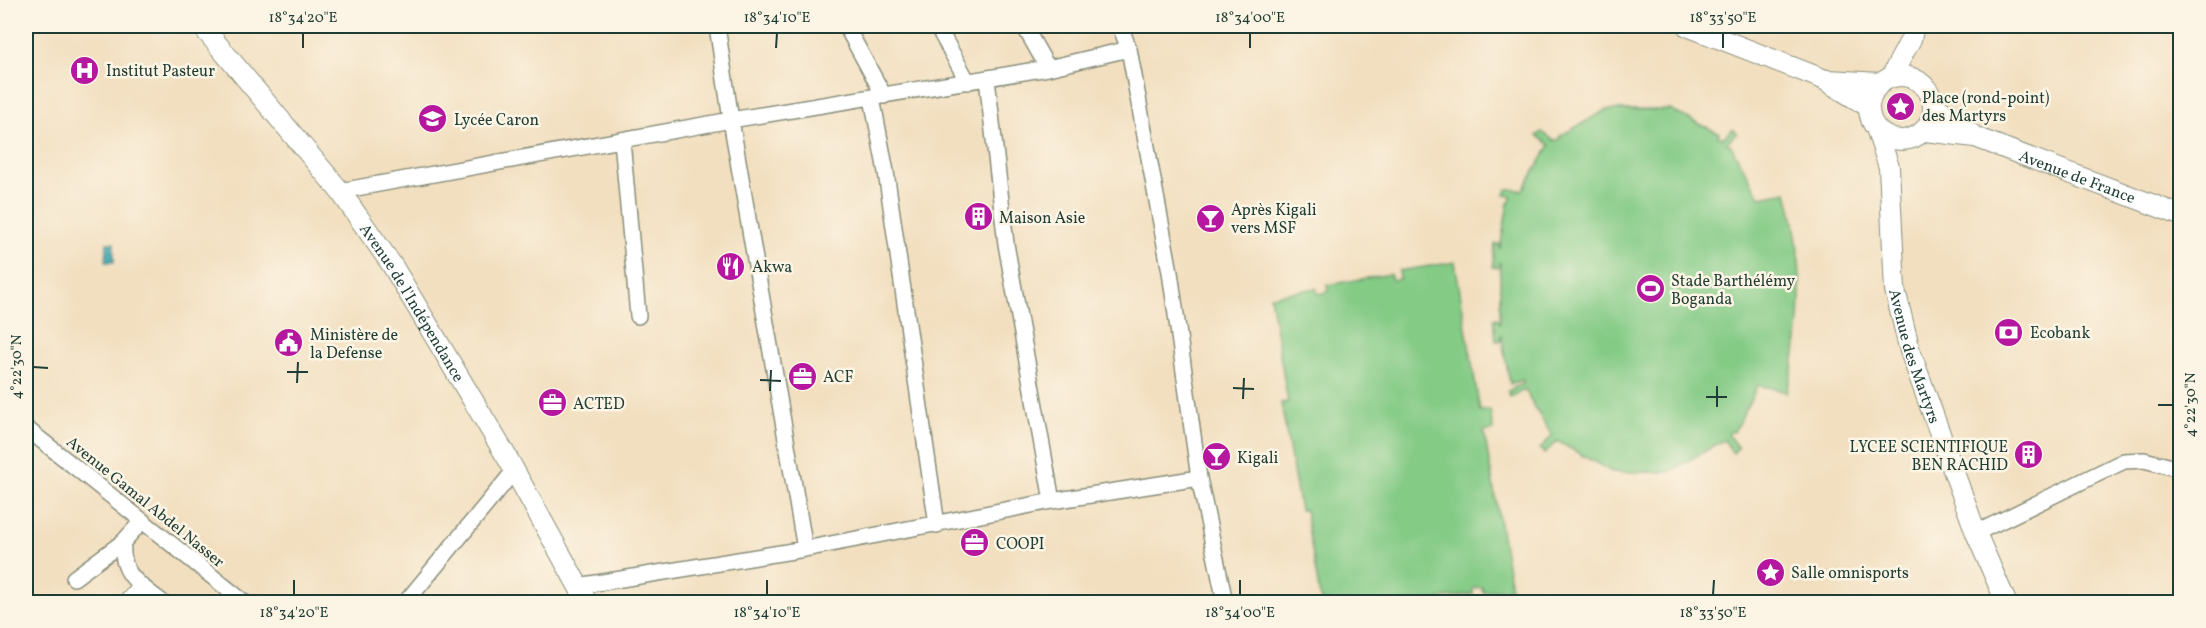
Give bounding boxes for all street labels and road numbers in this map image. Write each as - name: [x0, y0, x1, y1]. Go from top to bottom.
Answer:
- street label: Avenue de France: [2015, 146, 2138, 210]
- street label: Avenue de l'Indépendance: [353, 220, 468, 387]
- street label: Avenue des Martyrs: [1882, 287, 1944, 427]
- street label: Avenue Gamal Abdel Nasser: [61, 432, 229, 574]

